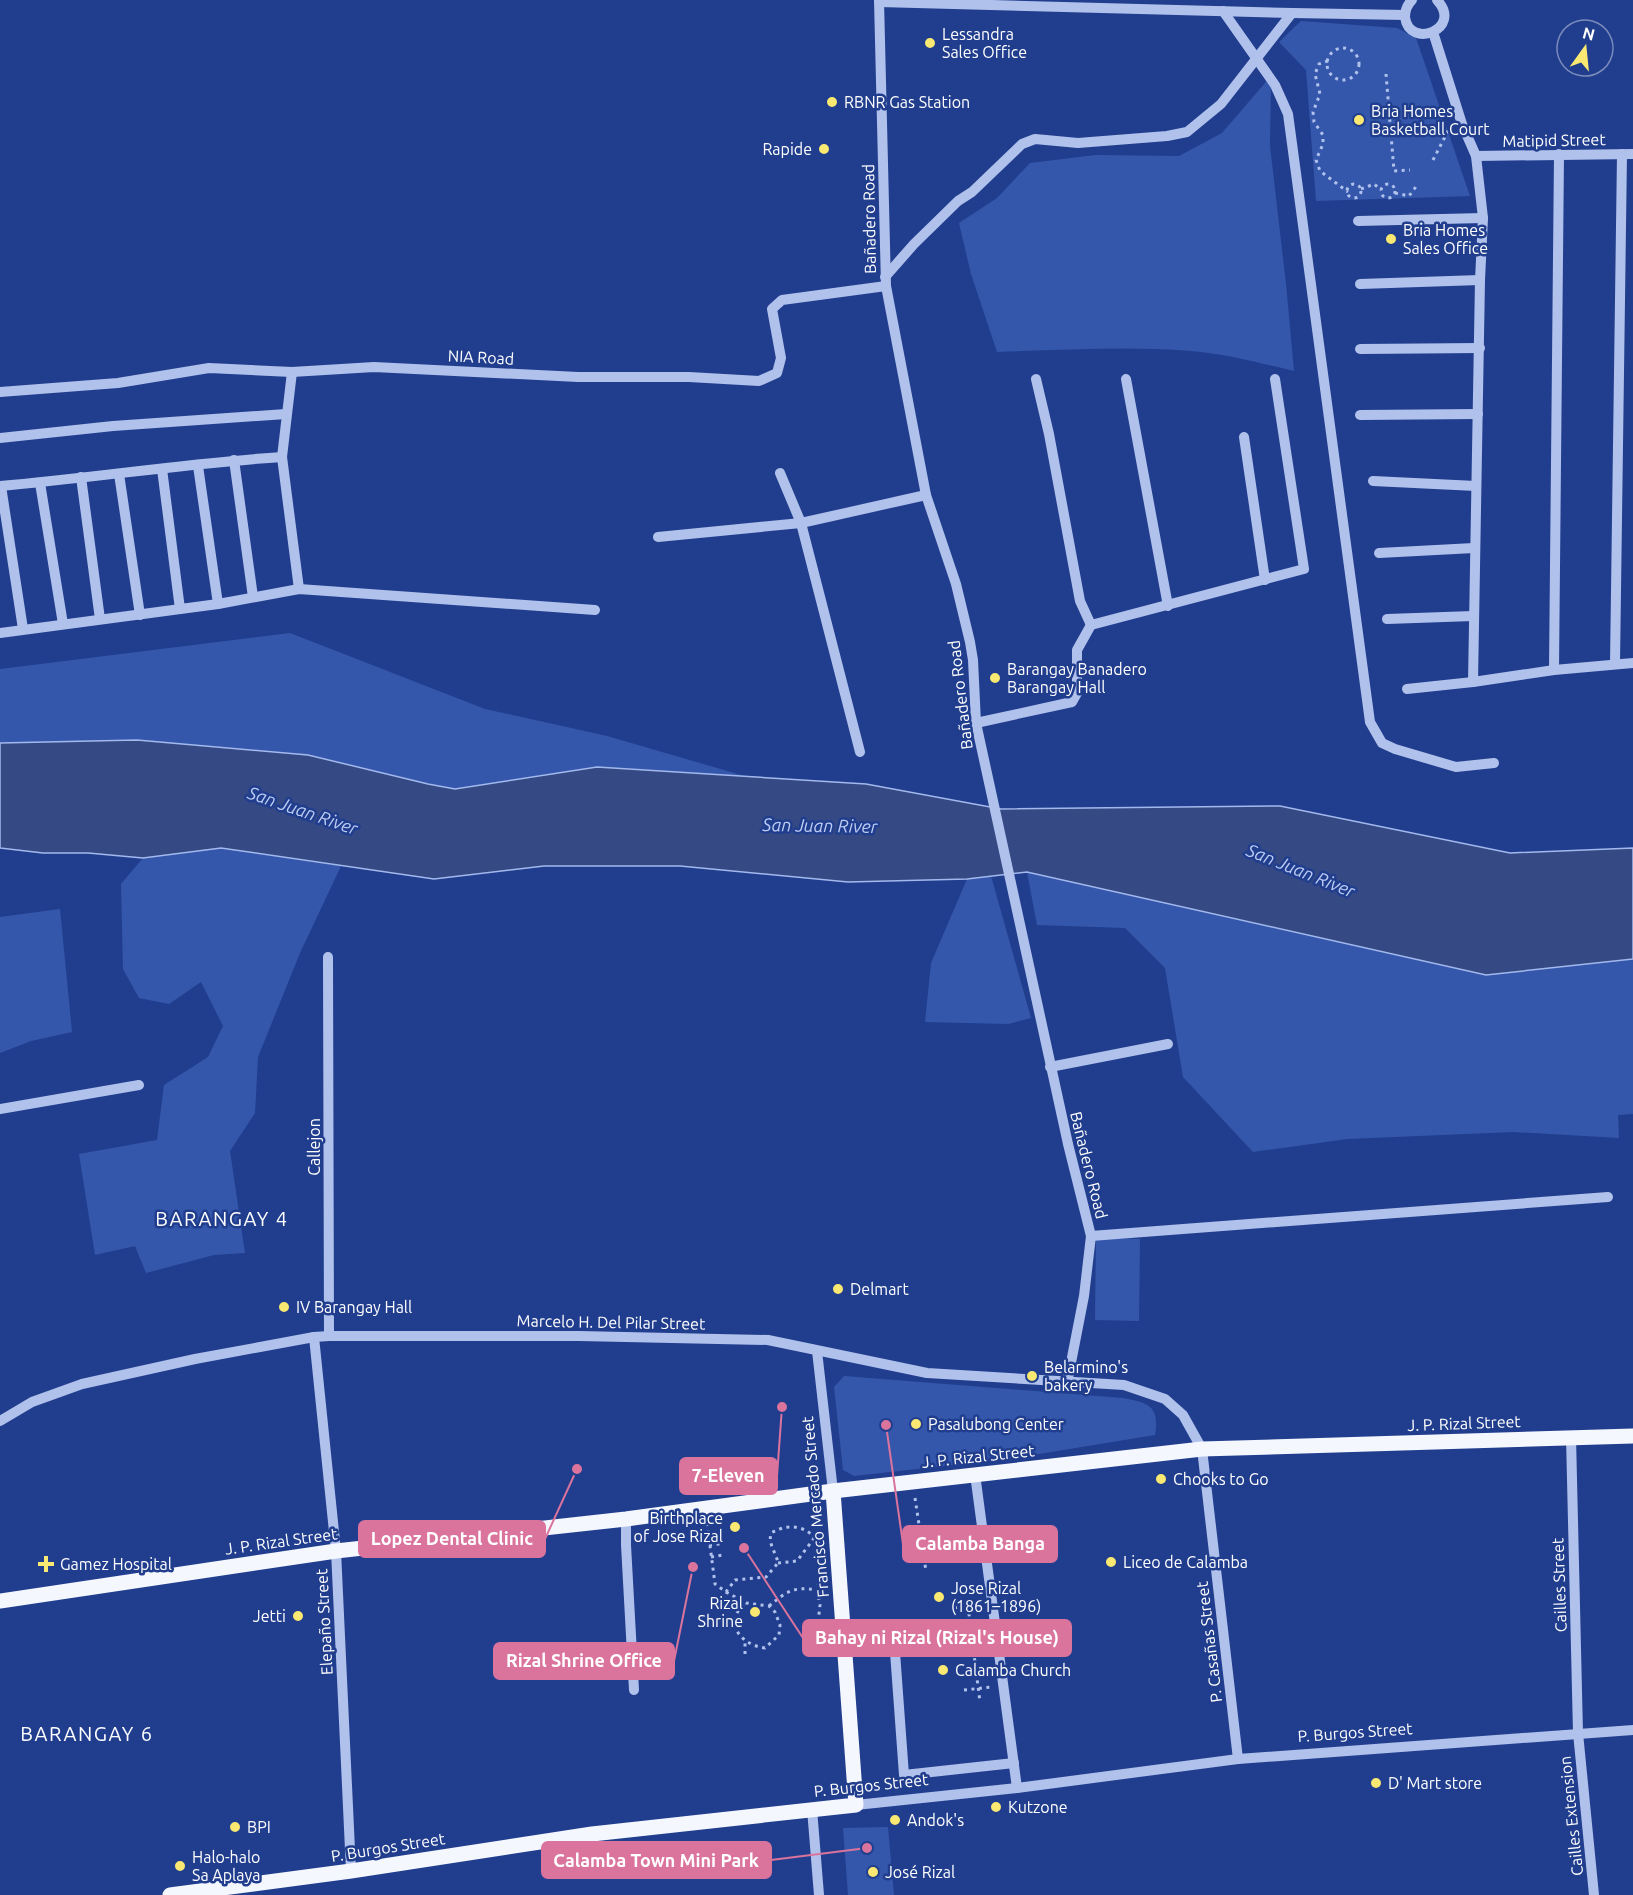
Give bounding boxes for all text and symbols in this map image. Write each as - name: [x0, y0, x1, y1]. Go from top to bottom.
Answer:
- north arrow: [1555, 18, 1615, 78]
- text: N: [1581, 23, 1597, 44]
- place label: Lessandra Sales Office: [942, 25, 1027, 61]
- marker: Lessandra Sales Office: [923, 36, 937, 50]
- place label: RBNR Gas Station: [844, 93, 970, 111]
- marker: RBNR Gas Station: [825, 95, 839, 109]
- place label: Bria Homes Basketball Court: [1371, 102, 1490, 138]
- marker: Bria Homes Basketball Court: [1352, 113, 1366, 127]
- street label: Matipid Street: [1502, 130, 1606, 150]
- place label: Rapide: [762, 140, 812, 158]
- marker: Rapide: [817, 142, 831, 156]
- street label: Bañadero Road: [859, 164, 879, 274]
- place label: Bria Homes Sales Office: [1403, 221, 1488, 257]
- marker: Bria Homes Sales Office: [1384, 232, 1398, 246]
- street label: NIA Road: [447, 346, 515, 368]
- street label: Bañadero Road: [944, 639, 976, 751]
- place label: Barangay Banadero Barangay Hall: [1007, 660, 1147, 696]
- marker: Barangay Banadero Barangay Hall: [988, 671, 1002, 685]
- water label: San Juan River: [244, 781, 362, 839]
- water label: San Juan River: [761, 814, 879, 836]
- water label: San Juan River: [1243, 839, 1359, 901]
- street label: Bañadero Road: [1067, 1110, 1111, 1220]
- street label: Callejon: [305, 1118, 323, 1176]
- district label: BARANGAY 4: [155, 1207, 289, 1230]
- place label: Delmart: [850, 1280, 909, 1298]
- marker: Delmart: [831, 1282, 845, 1296]
- place label: IV Barangay Hall: [296, 1298, 412, 1316]
- marker: IV Barangay Hall: [277, 1300, 291, 1314]
- street label: Marcelo H. Del Pilar Street: [517, 1311, 706, 1333]
- place label: Belarmino's bakery: [1044, 1358, 1128, 1394]
- marker: Belarmino's bakery: [1025, 1369, 1039, 1383]
- street label: J. P. Rizal Street: [1407, 1412, 1522, 1434]
- street label: Francisco Mercado Street: [798, 1415, 832, 1598]
- place label: Pasalubong Center: [928, 1415, 1064, 1433]
- marker: Pasalubong Center: [909, 1417, 923, 1431]
- street label: J. P. Rizal Street: [921, 1441, 1036, 1471]
- callout: 7-Eleven: [680, 1458, 777, 1494]
- text: 7-Eleven: [692, 1465, 764, 1485]
- place label: Chooks to Go: [1173, 1470, 1269, 1488]
- marker: Chooks to Go: [1154, 1472, 1168, 1486]
- place label: Birthplace of Jose Rizal: [634, 1509, 723, 1545]
- marker: Birthplace of Jose Rizal: [728, 1520, 742, 1534]
- callout: Lopez Dental Clinic: [359, 1521, 545, 1557]
- street label: J. P. Rizal Street: [224, 1524, 339, 1558]
- callout: Calamba Banga: [903, 1526, 1057, 1562]
- text: Lopez Dental Clinic: [371, 1528, 533, 1548]
- text: Calamba Banga: [915, 1533, 1045, 1553]
- street label: Cailles Street: [1548, 1537, 1570, 1633]
- place label: Liceo de Calamba: [1123, 1553, 1248, 1571]
- marker: Gamez Hospital: [37, 1555, 55, 1573]
- place label: Gamez Hospital: [60, 1555, 172, 1573]
- marker: Liceo de Calamba: [1104, 1555, 1118, 1569]
- street label: Elepaño Street: [312, 1568, 336, 1676]
- place label: Jose Rizal (1861–1896): [951, 1579, 1041, 1616]
- street label: P. Casañas Street: [1193, 1580, 1225, 1704]
- marker: Jose Rizal (1861–1896): [932, 1590, 946, 1604]
- place label: Rizal Shrine: [698, 1594, 743, 1630]
- marker: Rizal Shrine: [748, 1605, 762, 1619]
- place label: Jetti: [253, 1607, 286, 1625]
- marker: Jetti: [291, 1609, 305, 1623]
- callout: Bahay ni Rizal (Rizal's House): [803, 1620, 1071, 1656]
- text: Bahay ni Rizal (Rizal's House): [815, 1627, 1059, 1648]
- callout: Rizal Shrine Office: [494, 1643, 674, 1679]
- text: Rizal Shrine Office: [506, 1650, 662, 1670]
- place label: Calamba Church: [955, 1661, 1071, 1679]
- marker: Calamba Church: [936, 1663, 950, 1677]
- street label: P. Burgos Street: [1297, 1719, 1414, 1745]
- district label: BARANGAY 6: [20, 1722, 154, 1745]
- street label: Cailles Extension: [1556, 1755, 1586, 1877]
- street label: P. Burgos Street: [813, 1770, 930, 1800]
- place label: D' Mart store: [1388, 1774, 1482, 1792]
- marker: D' Mart store: [1369, 1776, 1383, 1790]
- place label: Kutzone: [1008, 1798, 1068, 1816]
- marker: Kutzone: [989, 1800, 1003, 1814]
- place label: Andok's: [907, 1811, 964, 1829]
- marker: Andok's: [888, 1813, 902, 1827]
- place label: BPI: [247, 1818, 271, 1836]
- marker: BPI: [228, 1820, 242, 1834]
- street label: P. Burgos Street: [330, 1829, 447, 1865]
- callout: Calamba Town Mini Park: [542, 1842, 771, 1878]
- place label: Halo-halo Sa Aplaya: [192, 1848, 260, 1884]
- text: Calamba Town Mini Park: [553, 1850, 759, 1870]
- marker: Halo-halo Sa Aplaya: [173, 1859, 187, 1873]
- place label: José Rizal: [885, 1863, 955, 1881]
- marker: José Rizal: [866, 1865, 880, 1879]

